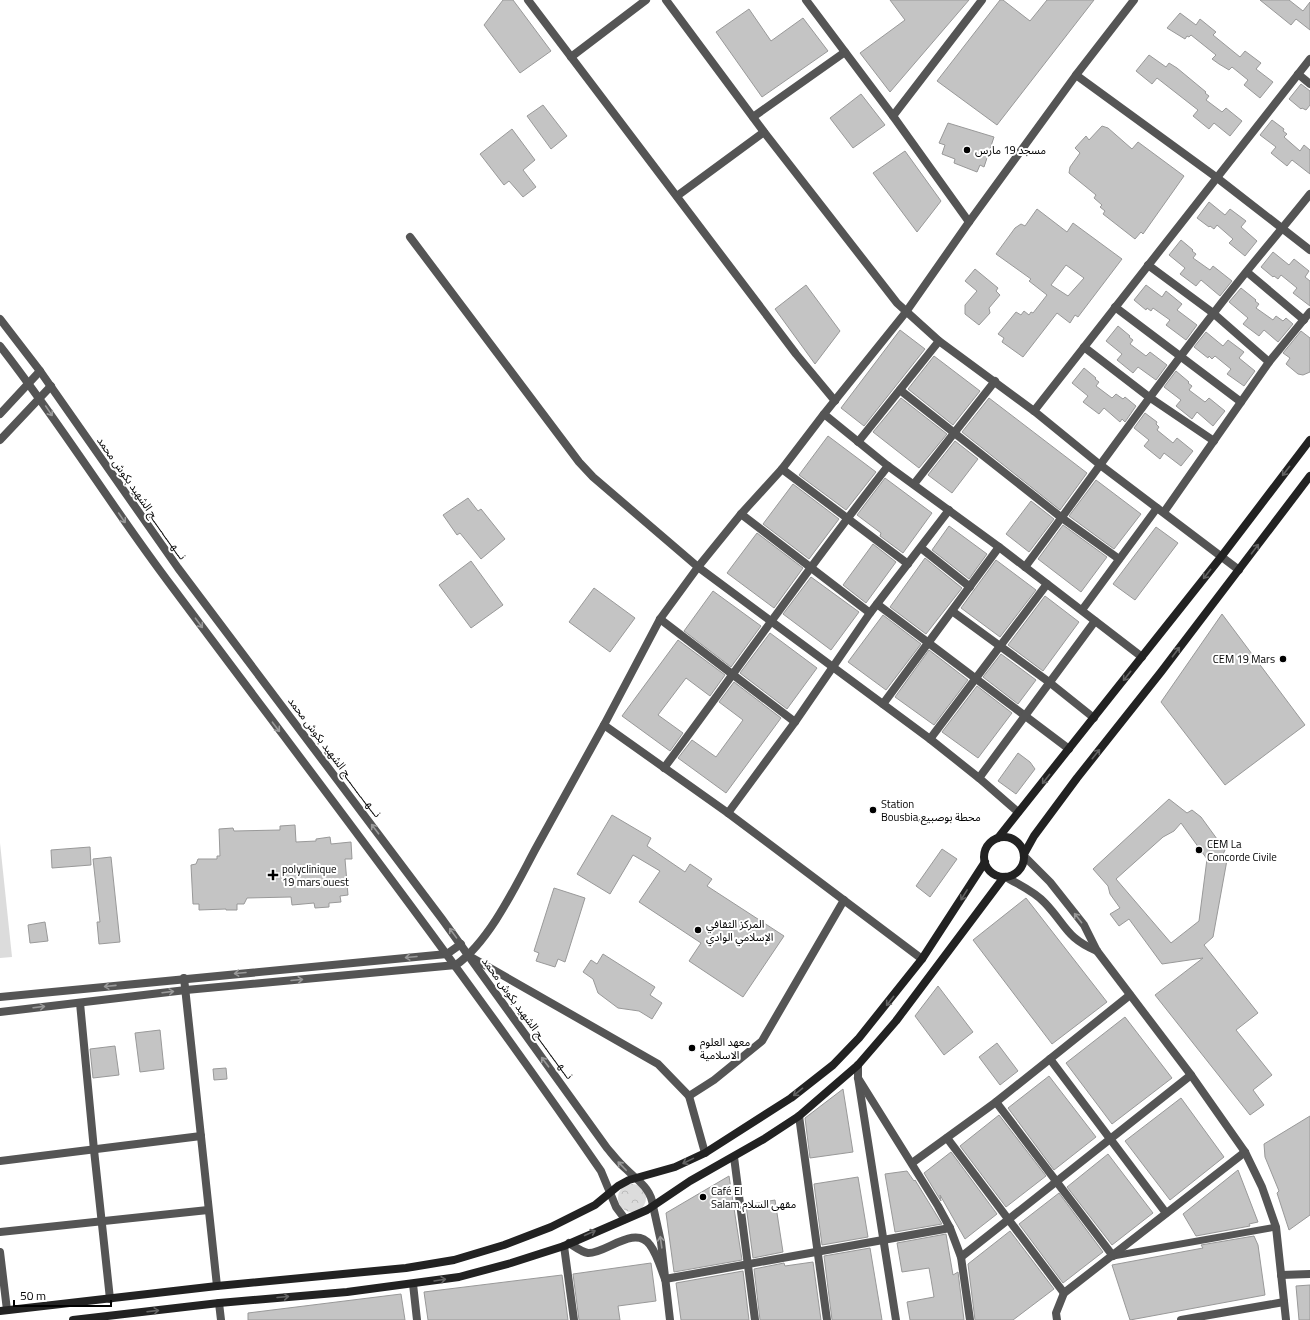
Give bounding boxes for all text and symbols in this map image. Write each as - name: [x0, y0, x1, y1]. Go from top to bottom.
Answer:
- place label: مسجد 19 مارس: [975, 142, 1046, 158]
- marker: مسجد 19 مارس: [962, 145, 972, 155]
- one-way arrow: [45, 405, 53, 416]
- street label: نـــهـــــــــــج الشهيد بكوش محمد: [93, 433, 191, 563]
- one-way arrow: [1282, 465, 1290, 476]
- one-way arrow: [118, 512, 126, 523]
- one-way arrow: [1251, 543, 1259, 554]
- one-way arrow: [1203, 569, 1211, 580]
- one-way arrow: [195, 618, 203, 629]
- one-way arrow: [1172, 647, 1180, 658]
- place label: CEM 19 Mars: [1213, 651, 1275, 667]
- marker: CEM 19 Mars: [1278, 654, 1288, 664]
- one-way arrow: [1122, 671, 1131, 682]
- street label: نـــهـــــــــــج الشهيد بكوش محمد: [284, 694, 386, 821]
- one-way arrow: [272, 722, 281, 733]
- one-way arrow: [1091, 749, 1100, 760]
- one-way arrow: [1042, 773, 1051, 784]
- place label: Station Bousbia,محطة بوصبيع: [881, 796, 981, 825]
- marker: Station Bousbia,محطة بوصبيع: [868, 805, 878, 815]
- one-way arrow: [371, 823, 379, 834]
- place label: CEM La Concorde Civile: [1207, 836, 1277, 865]
- marker: CEM La Concorde Civile: [1194, 845, 1204, 855]
- place label: polyclinique 19 mars ouest: [282, 861, 349, 890]
- marker: polyclinique 19 mars ouest: [267, 869, 279, 881]
- one-way arrow: [960, 889, 968, 900]
- one-way arrow: [1074, 912, 1083, 923]
- place label: المركز الثقافي الإسلامي الوادي: [706, 916, 773, 947]
- marker: المركز الثقافي الإسلامي الوادي: [693, 925, 703, 935]
- one-way arrow: [449, 928, 457, 939]
- one-way arrow: [405, 953, 418, 961]
- street label: نـــهـــــــــــج الشهيد بكوش محمد: [478, 954, 578, 1082]
- one-way arrow: [234, 969, 247, 977]
- one-way arrow: [290, 976, 303, 984]
- one-way arrow: [104, 982, 117, 989]
- one-way arrow: [161, 988, 174, 996]
- one-way arrow: [885, 995, 894, 1006]
- one-way arrow: [32, 1003, 45, 1011]
- place label: معهد العلوم الاسلامية: [700, 1034, 751, 1063]
- marker: معهد العلوم الاسلامية: [687, 1043, 697, 1053]
- one-way arrow: [540, 1056, 549, 1067]
- one-way arrow: [793, 1088, 804, 1097]
- one-way arrow: [682, 1158, 694, 1165]
- one-way arrow: [617, 1161, 627, 1171]
- place label: Café El Salam,مقهى السلام: [711, 1183, 796, 1212]
- marker: Café El Salam,مقهى السلام: [698, 1192, 708, 1202]
- one-way arrow: [584, 1229, 596, 1236]
- one-way arrow: [657, 1236, 665, 1249]
- one-way arrow: [433, 1276, 446, 1284]
- scale bar: [14, 1282, 111, 1308]
- text: 50 m: [20, 1286, 46, 1305]
- one-way arrow: [276, 1294, 289, 1301]
- one-way arrow: [146, 1307, 159, 1314]

